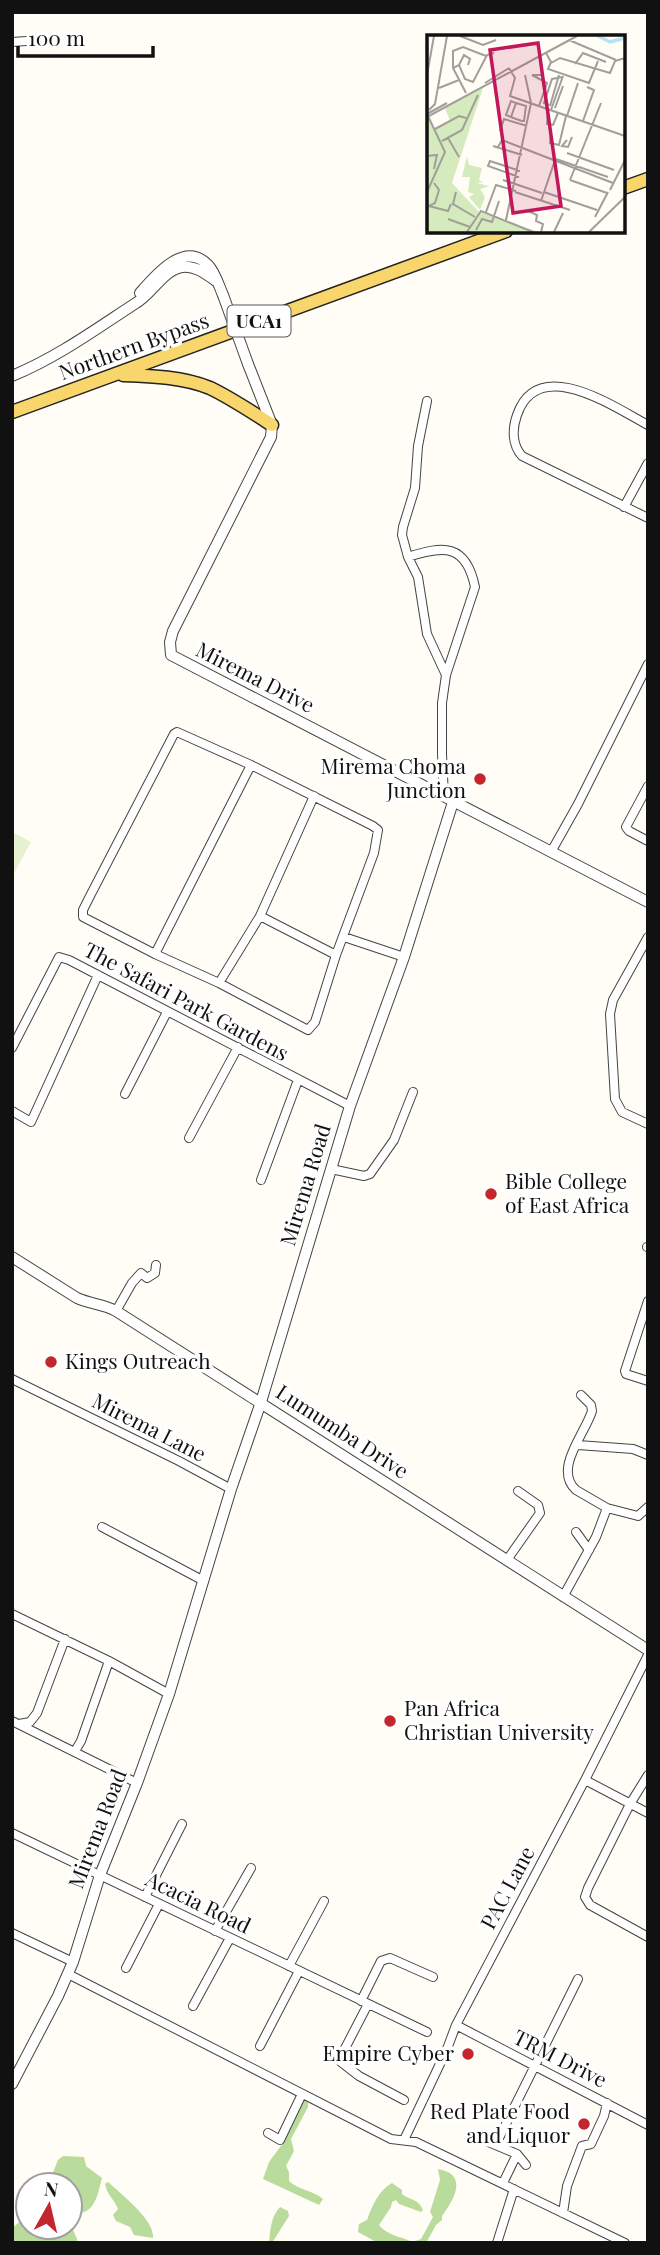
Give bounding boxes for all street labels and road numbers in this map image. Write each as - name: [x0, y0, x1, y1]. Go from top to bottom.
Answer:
- street label: Northern Bypass: [54, 305, 212, 385]
- road number: UCA1: [228, 306, 290, 336]
- street label: Mirema Drive: [192, 634, 320, 718]
- street label: The Safari Park Gardens: [80, 934, 294, 1066]
- street label: Mirema Road: [272, 1120, 336, 1249]
- street label: Lumumba Drive: [271, 1377, 415, 1484]
- street label: Mirema Lane: [88, 1386, 212, 1467]
- street label: Mirema Road: [61, 1765, 132, 1892]
- street label: PAC Lane: [473, 1841, 540, 1933]
- street label: Acacia Road: [141, 1863, 256, 1939]
- street label: TRM Drive: [509, 2022, 613, 2093]

